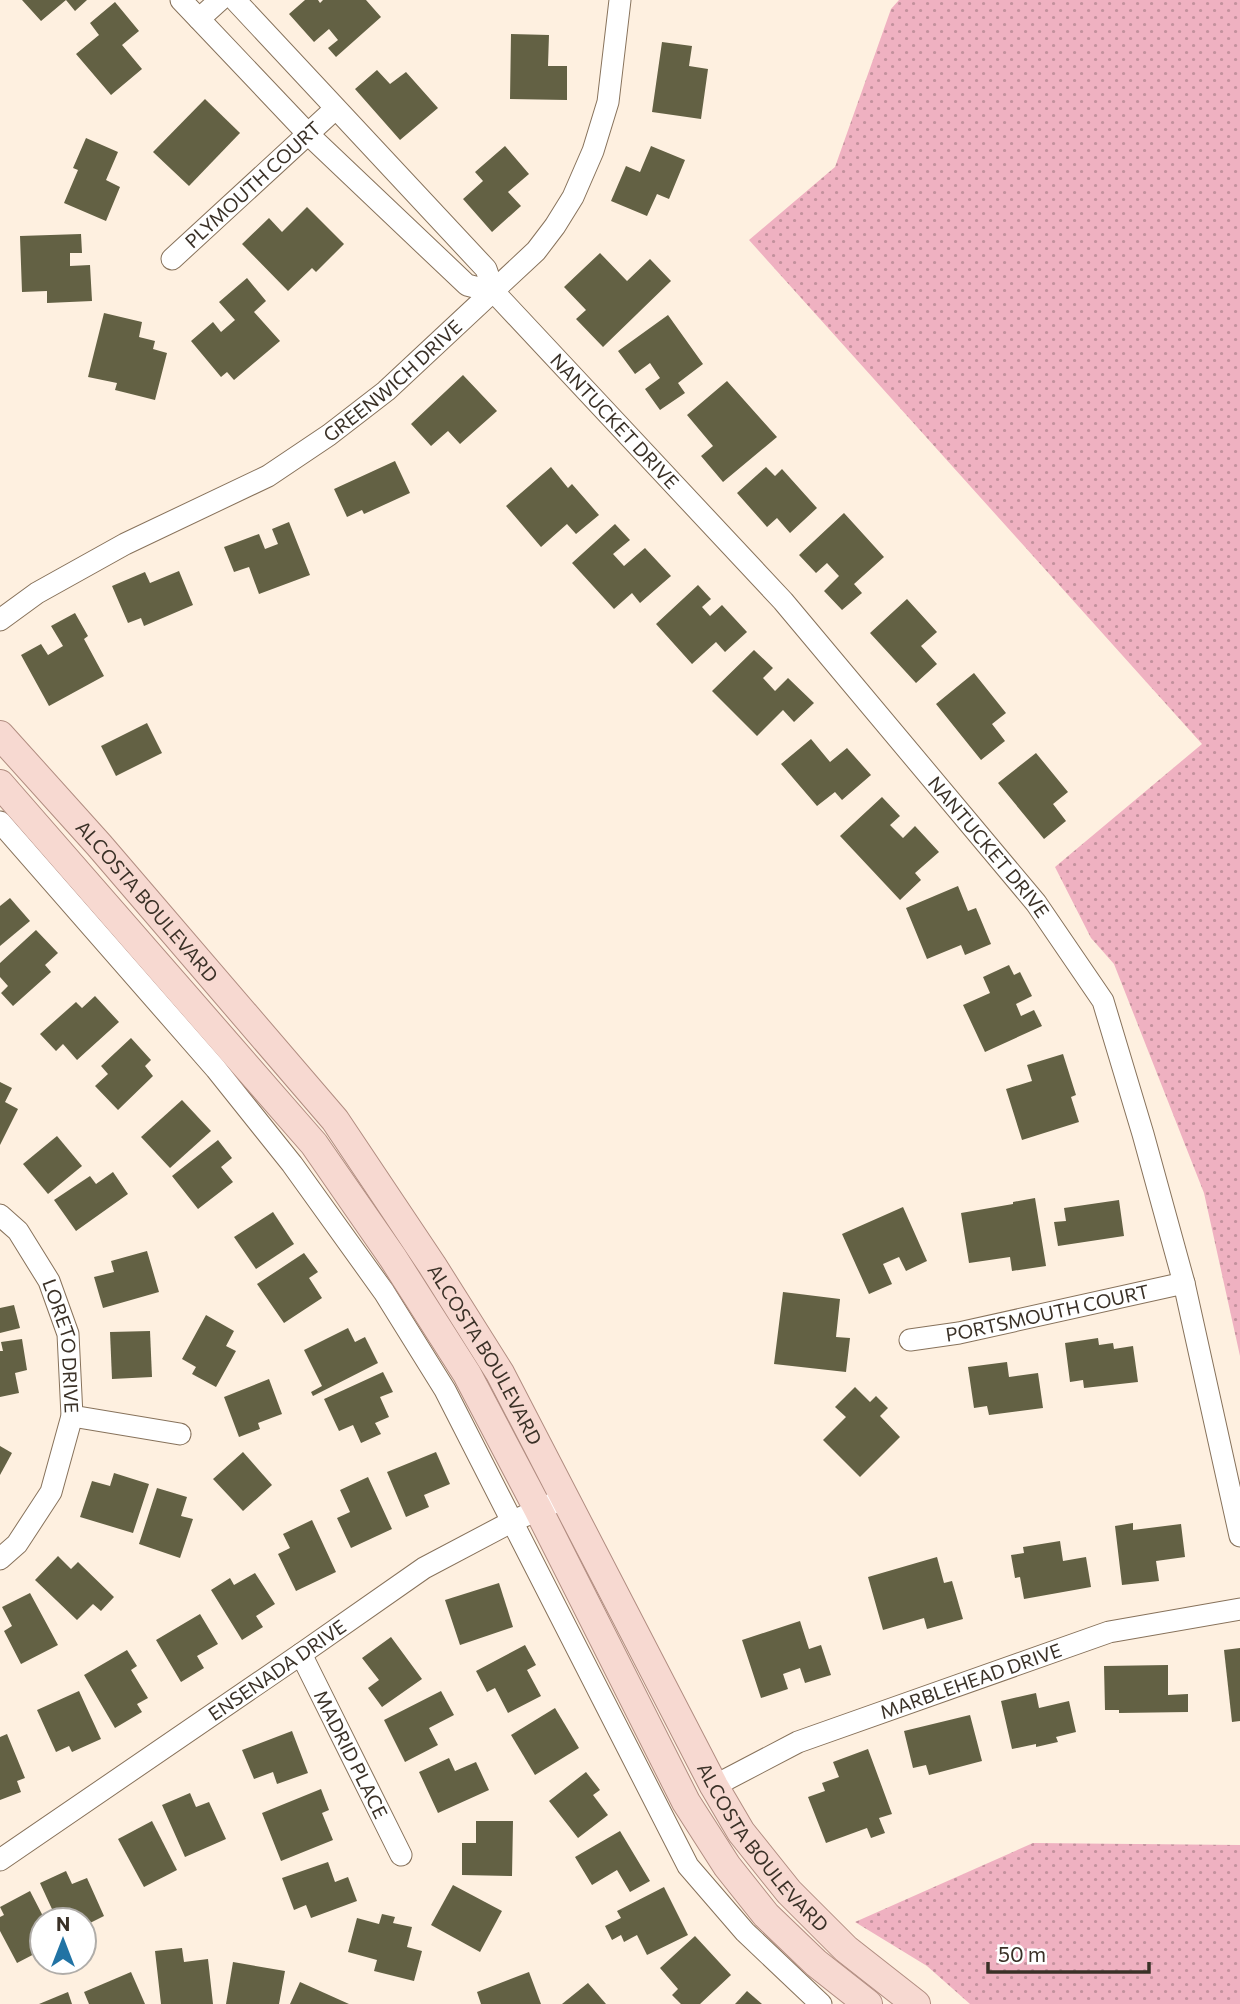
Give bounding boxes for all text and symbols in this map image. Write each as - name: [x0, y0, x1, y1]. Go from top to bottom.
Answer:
- street label: PLYMOUTH COURT: [180, 116, 325, 252]
- street label: GREENWICH DRIVE: [318, 314, 466, 446]
- street label: NANTUCKET DRIVE: [546, 348, 684, 493]
- street label: NANTUCKET DRIVE: [924, 771, 1055, 922]
- street label: ALCOSTA BOULEVARD: [71, 815, 223, 986]
- street label: ALCOSTA BOULEVARD: [423, 1260, 547, 1449]
- street label: LORETO DRIVE: [38, 1276, 84, 1414]
- street label: PORTSMOUTH COURT: [944, 1279, 1151, 1346]
- street label: ENSENADA DRIVE: [204, 1614, 350, 1725]
- street label: MARBLEHEAD DRIVE: [877, 1638, 1064, 1723]
- street label: MADRID PLACE: [310, 1686, 393, 1822]
- street label: ALCOSTA BOULEVARD: [693, 1759, 834, 1936]
- north arrow: [28, 1906, 98, 1976]
- text: N: [56, 1912, 70, 1935]
- scale bar: [988, 1930, 1149, 1974]
- text: 50 m: [998, 1941, 1046, 1966]

